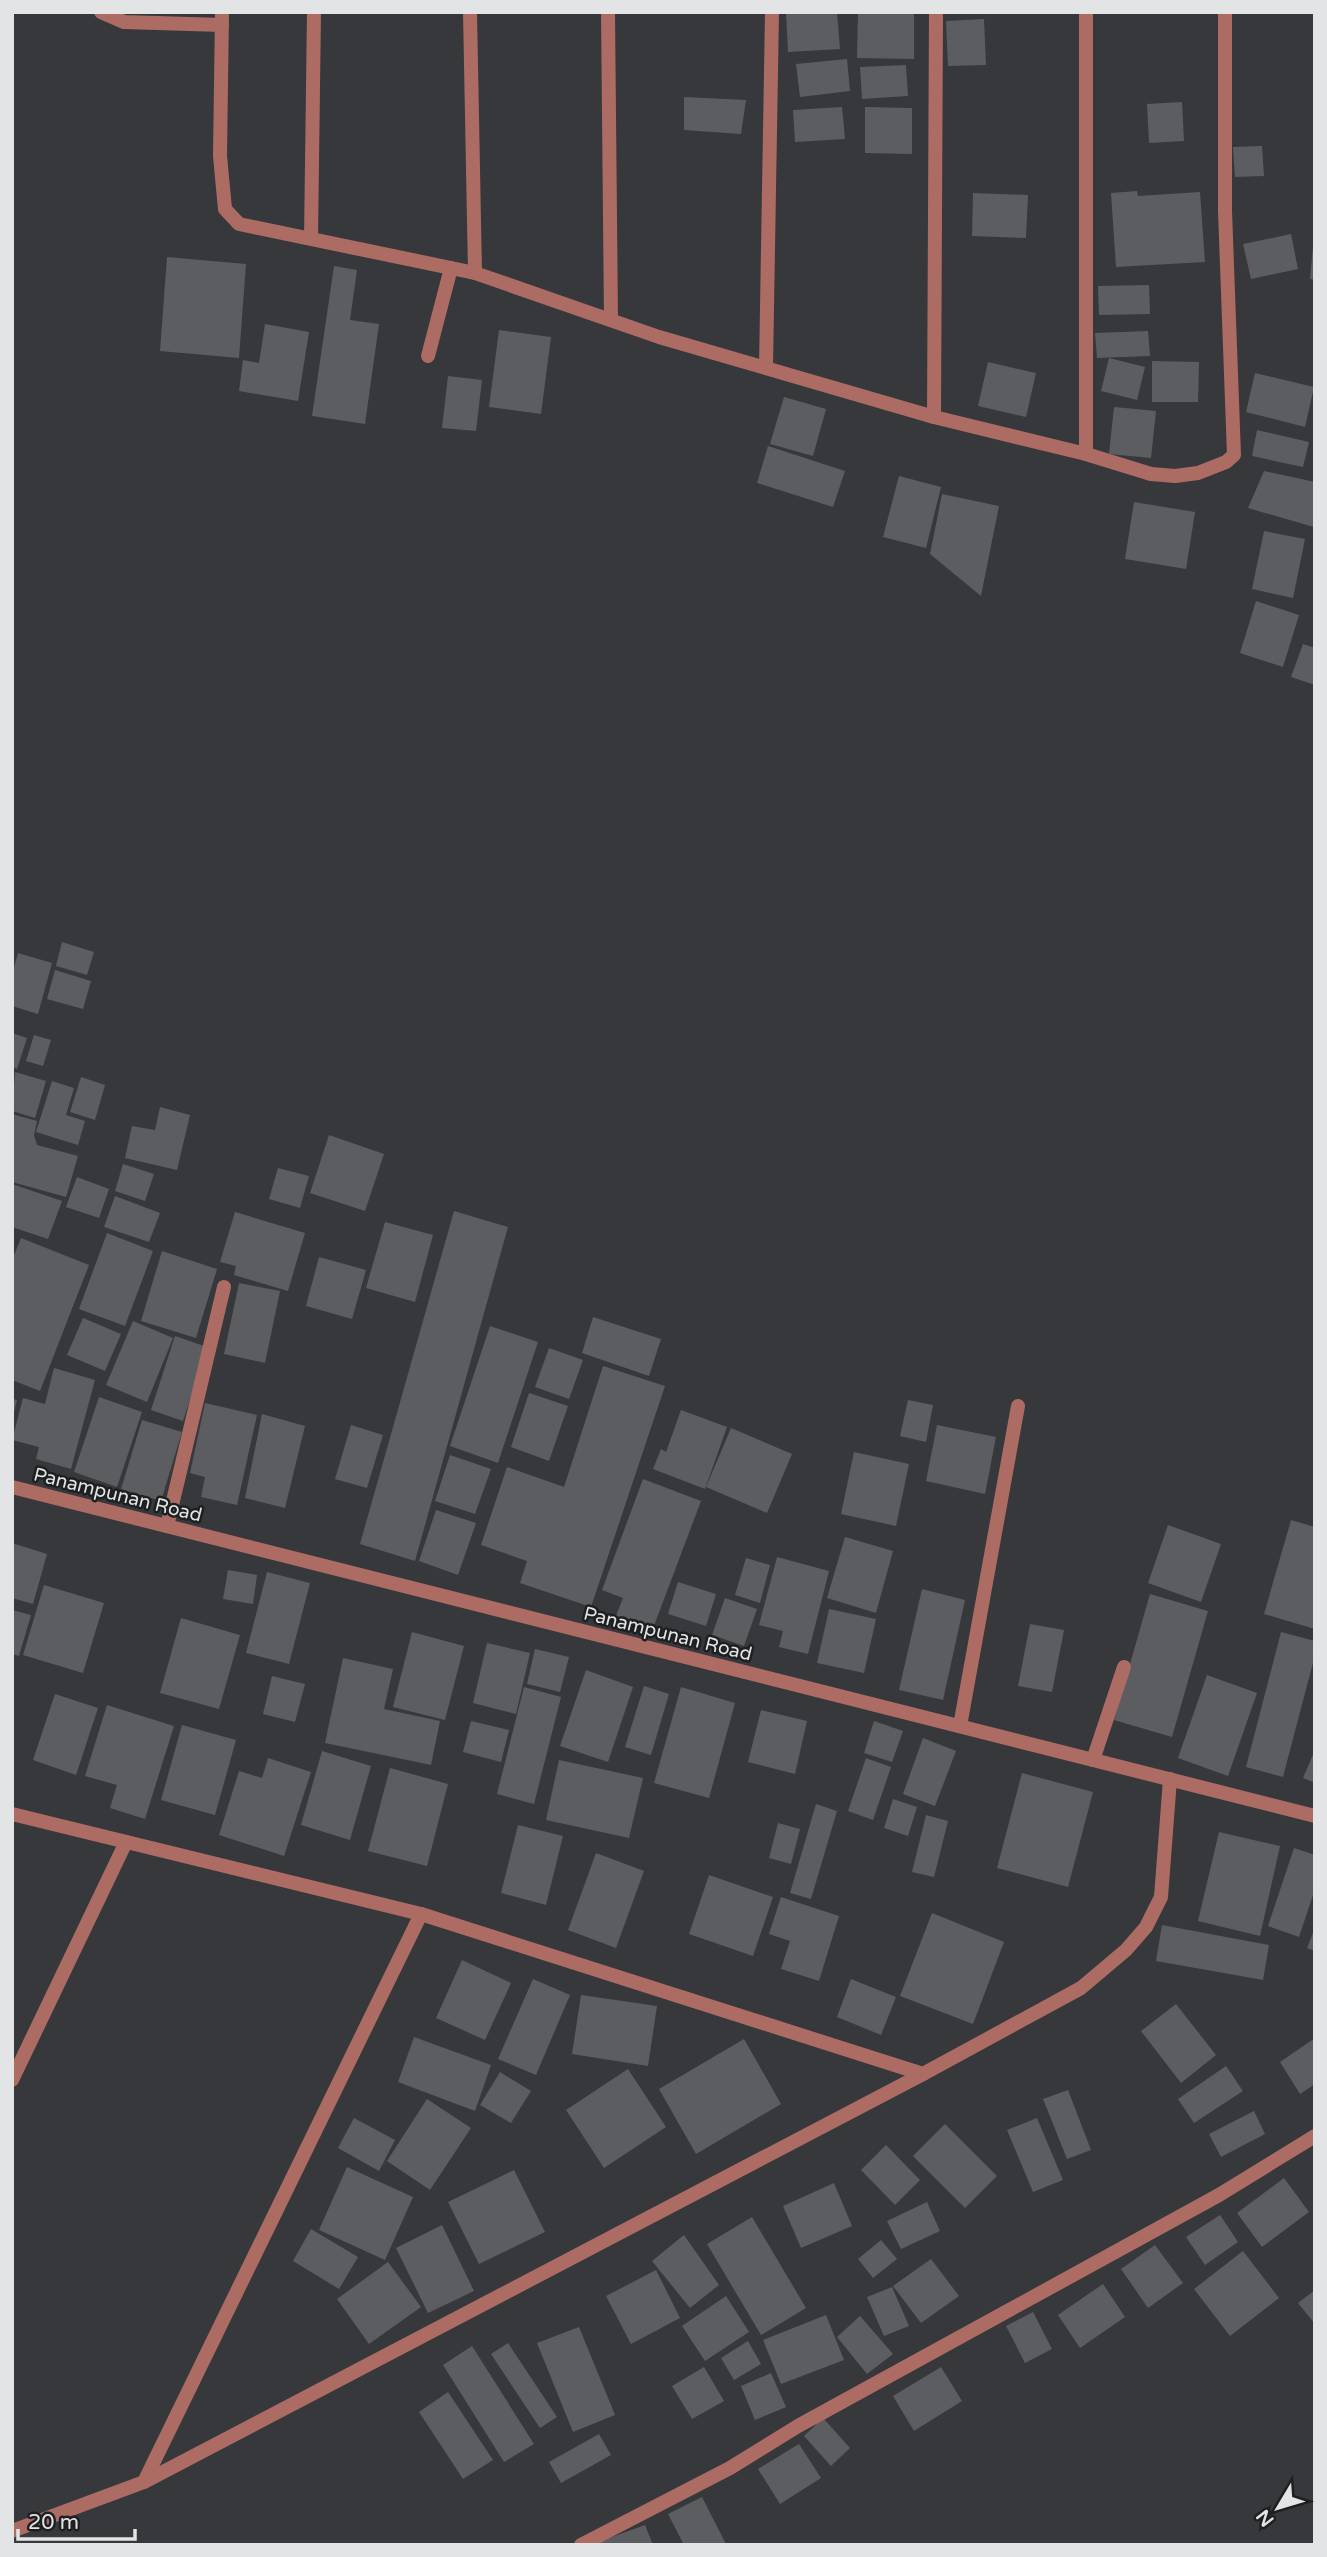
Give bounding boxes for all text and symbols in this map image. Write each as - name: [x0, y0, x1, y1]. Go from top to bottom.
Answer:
- street label: Panampunan Road: [31, 1463, 204, 1527]
- street label: Panampunan Road: [581, 1602, 754, 1666]
- north arrow: [1243, 2473, 1313, 2543]
- scale bar: [18, 2498, 135, 2542]
- text: N: [1252, 2505, 1279, 2531]
- text: 20 m: [28, 2510, 79, 2535]

